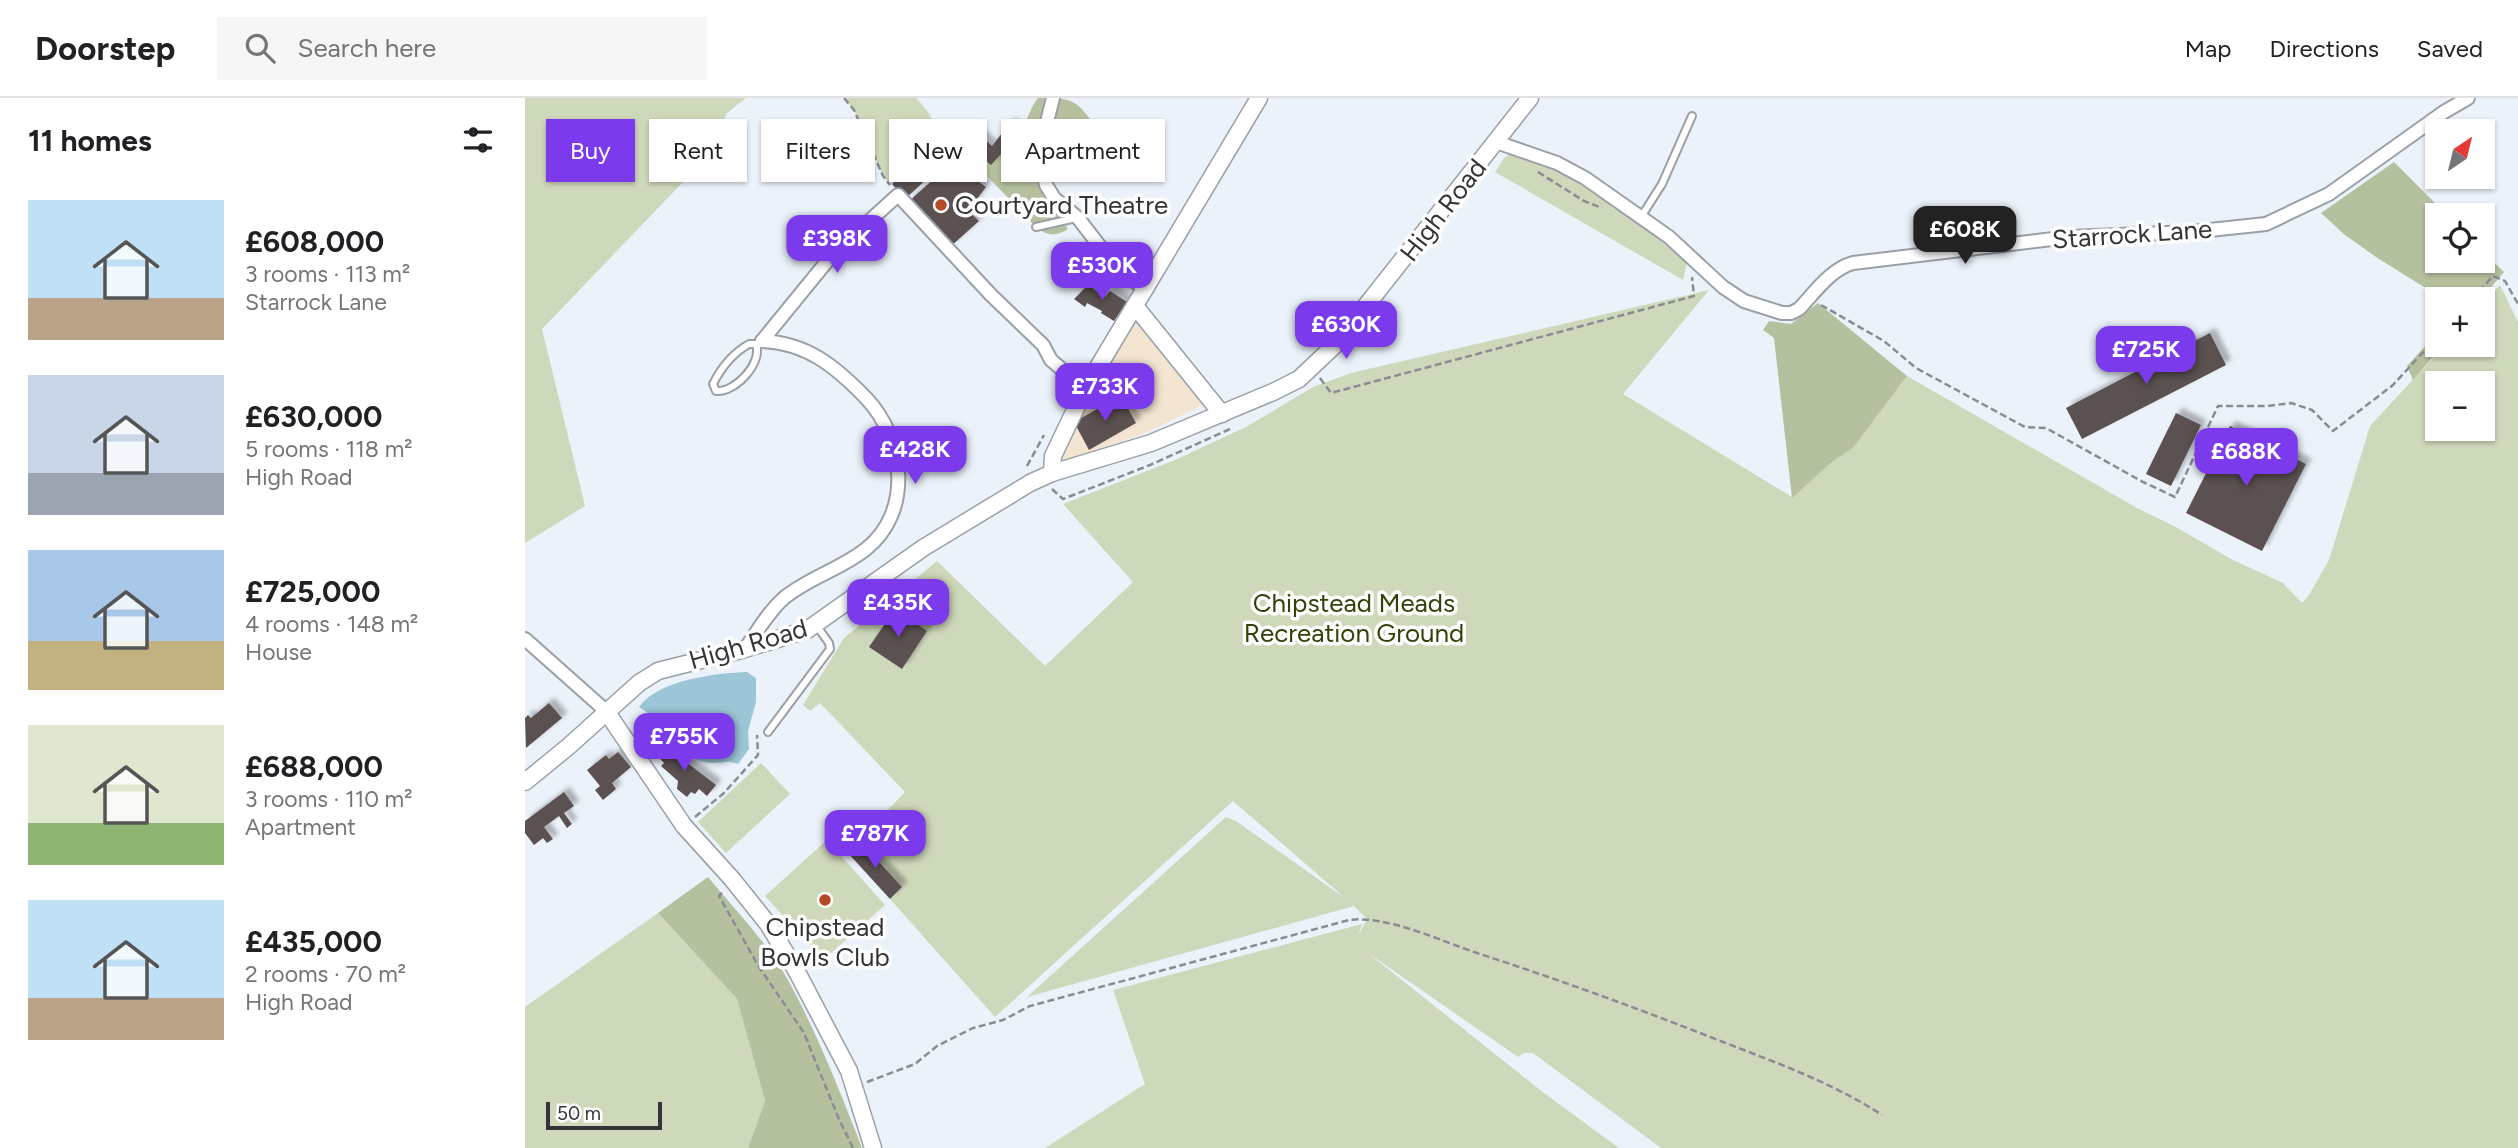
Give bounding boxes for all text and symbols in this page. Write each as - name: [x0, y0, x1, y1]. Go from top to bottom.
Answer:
- search box: [217, 17, 707, 80]
- text: Doorstep: [35, 29, 175, 68]
- icon: search: [241, 29, 279, 67]
- text: Search here: [297, 32, 436, 64]
- text: Map: [2185, 34, 2231, 63]
- text: Directions: [2269, 34, 2379, 63]
- text: Saved: [2417, 34, 2483, 63]
- chip: Buy: [546, 119, 635, 182]
- chip: Rent: [649, 119, 747, 182]
- chip: Filters: [761, 119, 875, 182]
- chip: New: [889, 119, 987, 182]
- chip: Apartment: [1001, 119, 1165, 182]
- north arrow: [2425, 119, 2495, 189]
- map controls: [2425, 119, 2495, 441]
- icon: filters: [459, 121, 497, 159]
- text: 11 homes: [28, 122, 152, 159]
- street label: High Road: [1393, 152, 1493, 268]
- place label: Courtyard Theatre: [955, 189, 1168, 221]
- marker: Courtyard Theatre: [933, 197, 949, 213]
- button: locate: [2425, 203, 2495, 273]
- pin: £608K: [1916, 206, 2014, 266]
- street label: Starrock Lane: [2051, 212, 2213, 256]
- text: £608K: [1929, 215, 2001, 243]
- pin: £398K: [788, 216, 886, 275]
- text: £608,000: [245, 223, 384, 260]
- text: £398K: [802, 224, 872, 252]
- icon: home: [84, 228, 168, 312]
- pin: £530K: [1053, 242, 1151, 302]
- text: £530K: [1067, 251, 1137, 279]
- text: 3 rooms · 113 m²: [245, 260, 410, 288]
- button: +: [2425, 287, 2495, 357]
- text: Starrock Lane: [245, 288, 387, 316]
- pin: £630K: [1297, 302, 1395, 361]
- text: £630K: [1311, 310, 1381, 338]
- pin: £725K: [2097, 327, 2195, 386]
- text: £725K: [2112, 335, 2180, 363]
- pin: £733K: [1056, 364, 1154, 423]
- button: −: [2425, 371, 2495, 441]
- text: £733K: [1071, 372, 1139, 400]
- text: £630,000: [245, 398, 382, 435]
- icon: home: [84, 403, 168, 487]
- pin: £428K: [866, 426, 964, 486]
- pin: £688K: [2197, 428, 2295, 488]
- text: 5 rooms · 118 m²: [245, 435, 413, 463]
- text: £428K: [880, 435, 950, 463]
- text: £688K: [2211, 437, 2281, 465]
- text: High Road: [245, 463, 353, 491]
- text: £725,000: [245, 573, 380, 610]
- icon: home: [84, 578, 168, 662]
- pin: £435K: [849, 580, 947, 639]
- park label: Chipstead Meads Recreation Ground: [1244, 587, 1464, 649]
- text: £435K: [863, 588, 933, 616]
- text: 4 rooms · 148 m²: [245, 610, 418, 638]
- street label: High Road: [685, 612, 811, 676]
- text: House: [245, 638, 312, 666]
- pin: £755K: [635, 714, 733, 773]
- text: £755K: [650, 722, 718, 750]
- text: £688,000: [245, 748, 383, 785]
- icon: home: [84, 753, 168, 837]
- text: 3 rooms · 110 m²: [245, 785, 412, 813]
- pin: £787K: [826, 810, 924, 870]
- text: Apartment: [245, 813, 356, 841]
- text: £787K: [841, 819, 909, 847]
- marker: Chipstead Bowls Club: [817, 892, 833, 908]
- place label: Chipstead Bowls Club: [760, 911, 890, 973]
- text: £435,000: [245, 923, 382, 960]
- icon: home: [84, 928, 168, 1012]
- text: 2 rooms · 70 m²: [245, 960, 406, 988]
- text: High Road: [245, 988, 353, 1016]
- scale bar: [546, 1099, 661, 1131]
- text: 50 m: [557, 1102, 601, 1125]

